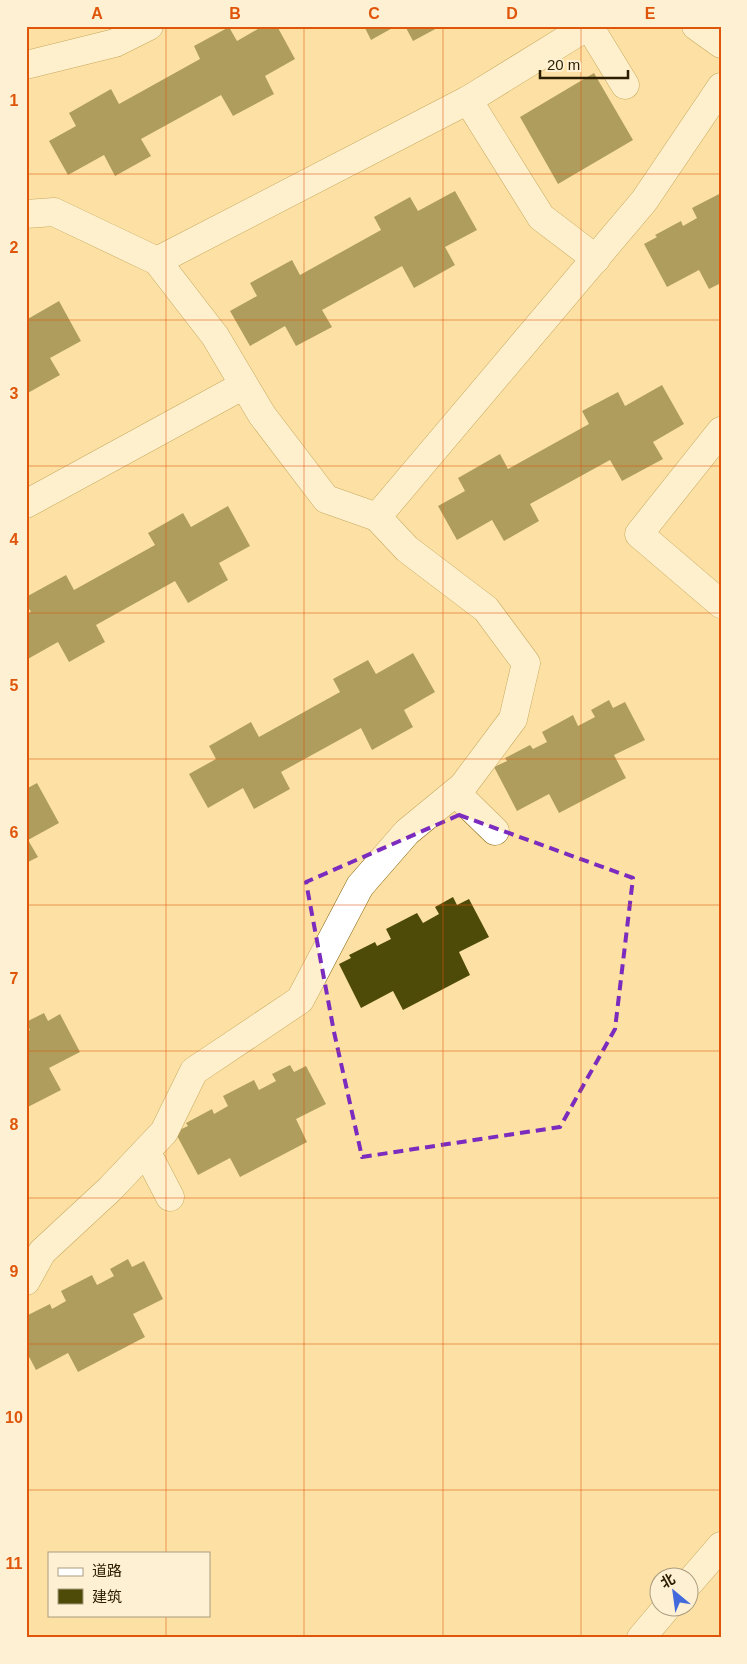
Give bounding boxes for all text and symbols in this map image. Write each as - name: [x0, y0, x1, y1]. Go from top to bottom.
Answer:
- text: A: [91, 5, 103, 22]
- text: B: [229, 5, 241, 22]
- text: C: [368, 5, 380, 22]
- text: D: [506, 5, 518, 22]
- text: E: [645, 5, 656, 22]
- scale bar: [540, 48, 627, 80]
- text: 20 m: [547, 56, 580, 73]
- text: 1: [10, 92, 19, 109]
- text: 2: [10, 239, 19, 256]
- text: 3: [10, 385, 19, 402]
- text: 4: [10, 531, 19, 548]
- text: 5: [10, 677, 19, 694]
- text: 6: [10, 824, 19, 841]
- text: 7: [10, 970, 19, 987]
- text: 8: [10, 1116, 19, 1133]
- text: 9: [10, 1263, 19, 1280]
- text: 10: [5, 1409, 23, 1426]
- legend: [48, 1552, 210, 1616]
- text: 11: [6, 1555, 23, 1572]
- text: 道路: [92, 1562, 122, 1579]
- north arrow: [650, 1566, 700, 1616]
- text: 北: [658, 1570, 678, 1591]
- text: 建筑: [92, 1588, 122, 1605]

